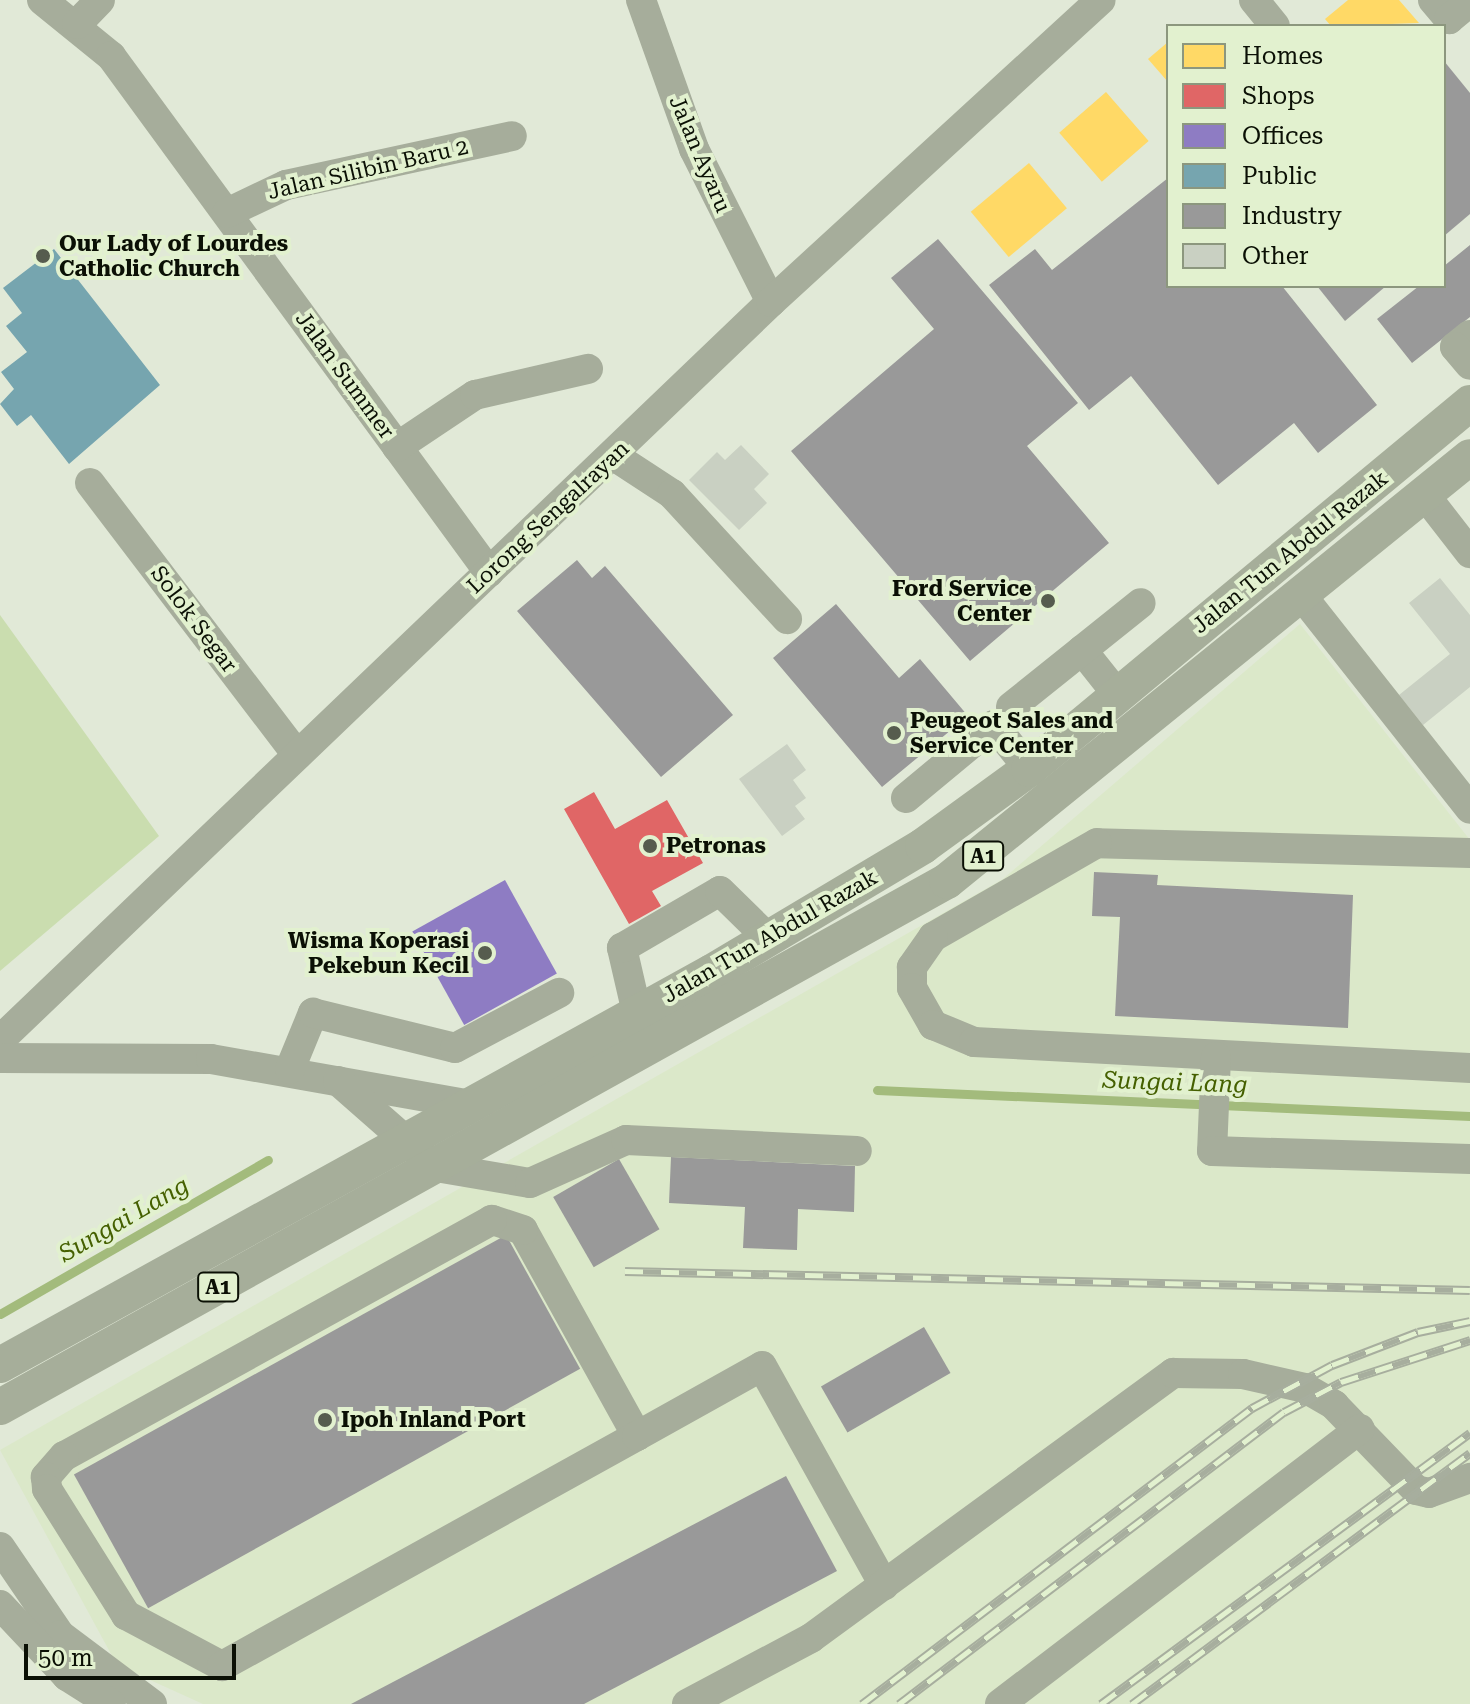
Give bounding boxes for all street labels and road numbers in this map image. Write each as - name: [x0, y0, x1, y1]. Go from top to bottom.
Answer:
- street label: Jalan Ayaru: [664, 92, 736, 216]
- street label: Jalan Silibin Baru 2: [265, 133, 471, 205]
- street label: Jalan Summer: [290, 306, 400, 444]
- street label: Lorong Sengalrayan: [462, 435, 634, 599]
- street label: Jalan Tun Abdul Razak: [1187, 465, 1393, 639]
- street label: Solok Segar: [145, 561, 243, 677]
- road number: A1: [961, 840, 1005, 872]
- street label: Jalan Tun Abdul Razak: [658, 864, 882, 1008]
- road number: A1: [196, 1271, 240, 1303]

